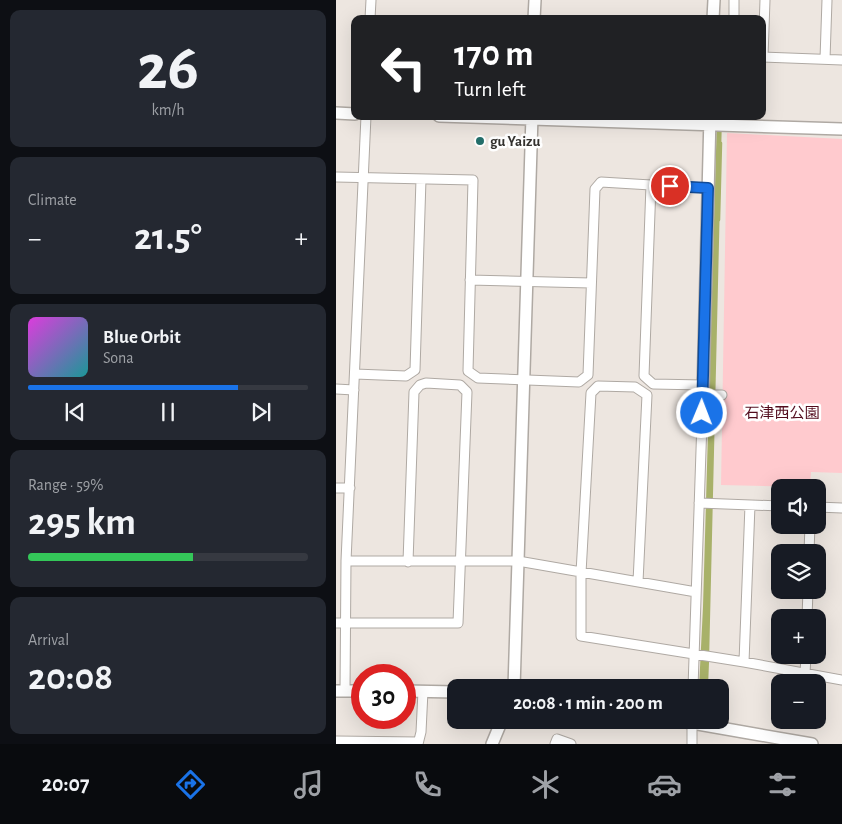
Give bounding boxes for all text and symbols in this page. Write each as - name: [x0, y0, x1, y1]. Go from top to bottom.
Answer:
- icon: left: [371, 35, 436, 100]
- text: 26: [137, 36, 199, 101]
- text: 170 m: [454, 37, 534, 72]
- text: Turn left: [454, 78, 526, 100]
- text: km/h: [151, 102, 185, 118]
- place label: gu Yaizu: [490, 134, 540, 149]
- marker: gu Yaizu: [474, 135, 486, 147]
- pin: [649, 165, 691, 207]
- icon: arrive: [656, 172, 684, 200]
- text: Climate: [28, 192, 77, 208]
- text: 21.5°: [134, 219, 202, 257]
- text: −: [28, 225, 41, 253]
- text: +: [295, 225, 308, 253]
- text: Blue Orbit: [103, 328, 181, 347]
- text: Sona: [103, 350, 134, 366]
- position arrow: [675, 386, 727, 438]
- icon: previous: [61, 398, 89, 426]
- icon: pause: [154, 398, 182, 426]
- icon: next: [247, 398, 275, 426]
- park label: 石津西公園: [744, 405, 820, 421]
- text: Range · 59%: [28, 477, 104, 493]
- map controls: [771, 479, 826, 729]
- button: sound: [771, 479, 826, 534]
- text: 295 km: [28, 504, 136, 542]
- button: layers: [771, 544, 826, 599]
- button: +: [771, 609, 826, 664]
- text: Arrival: [28, 632, 69, 648]
- text: 20:08: [28, 659, 113, 697]
- speed limit sign: 30: [351, 664, 416, 729]
- button: −: [771, 674, 826, 729]
- text: 20:08 · 1 min · 200 m: [513, 694, 663, 713]
- icon: directions: [173, 767, 208, 802]
- icon: music: [291, 767, 326, 802]
- icon: phone: [410, 767, 445, 802]
- icon: climate: [528, 767, 563, 802]
- icon: car: [647, 767, 682, 802]
- icon: filters: [765, 767, 800, 802]
- text: 20:07: [42, 773, 90, 795]

